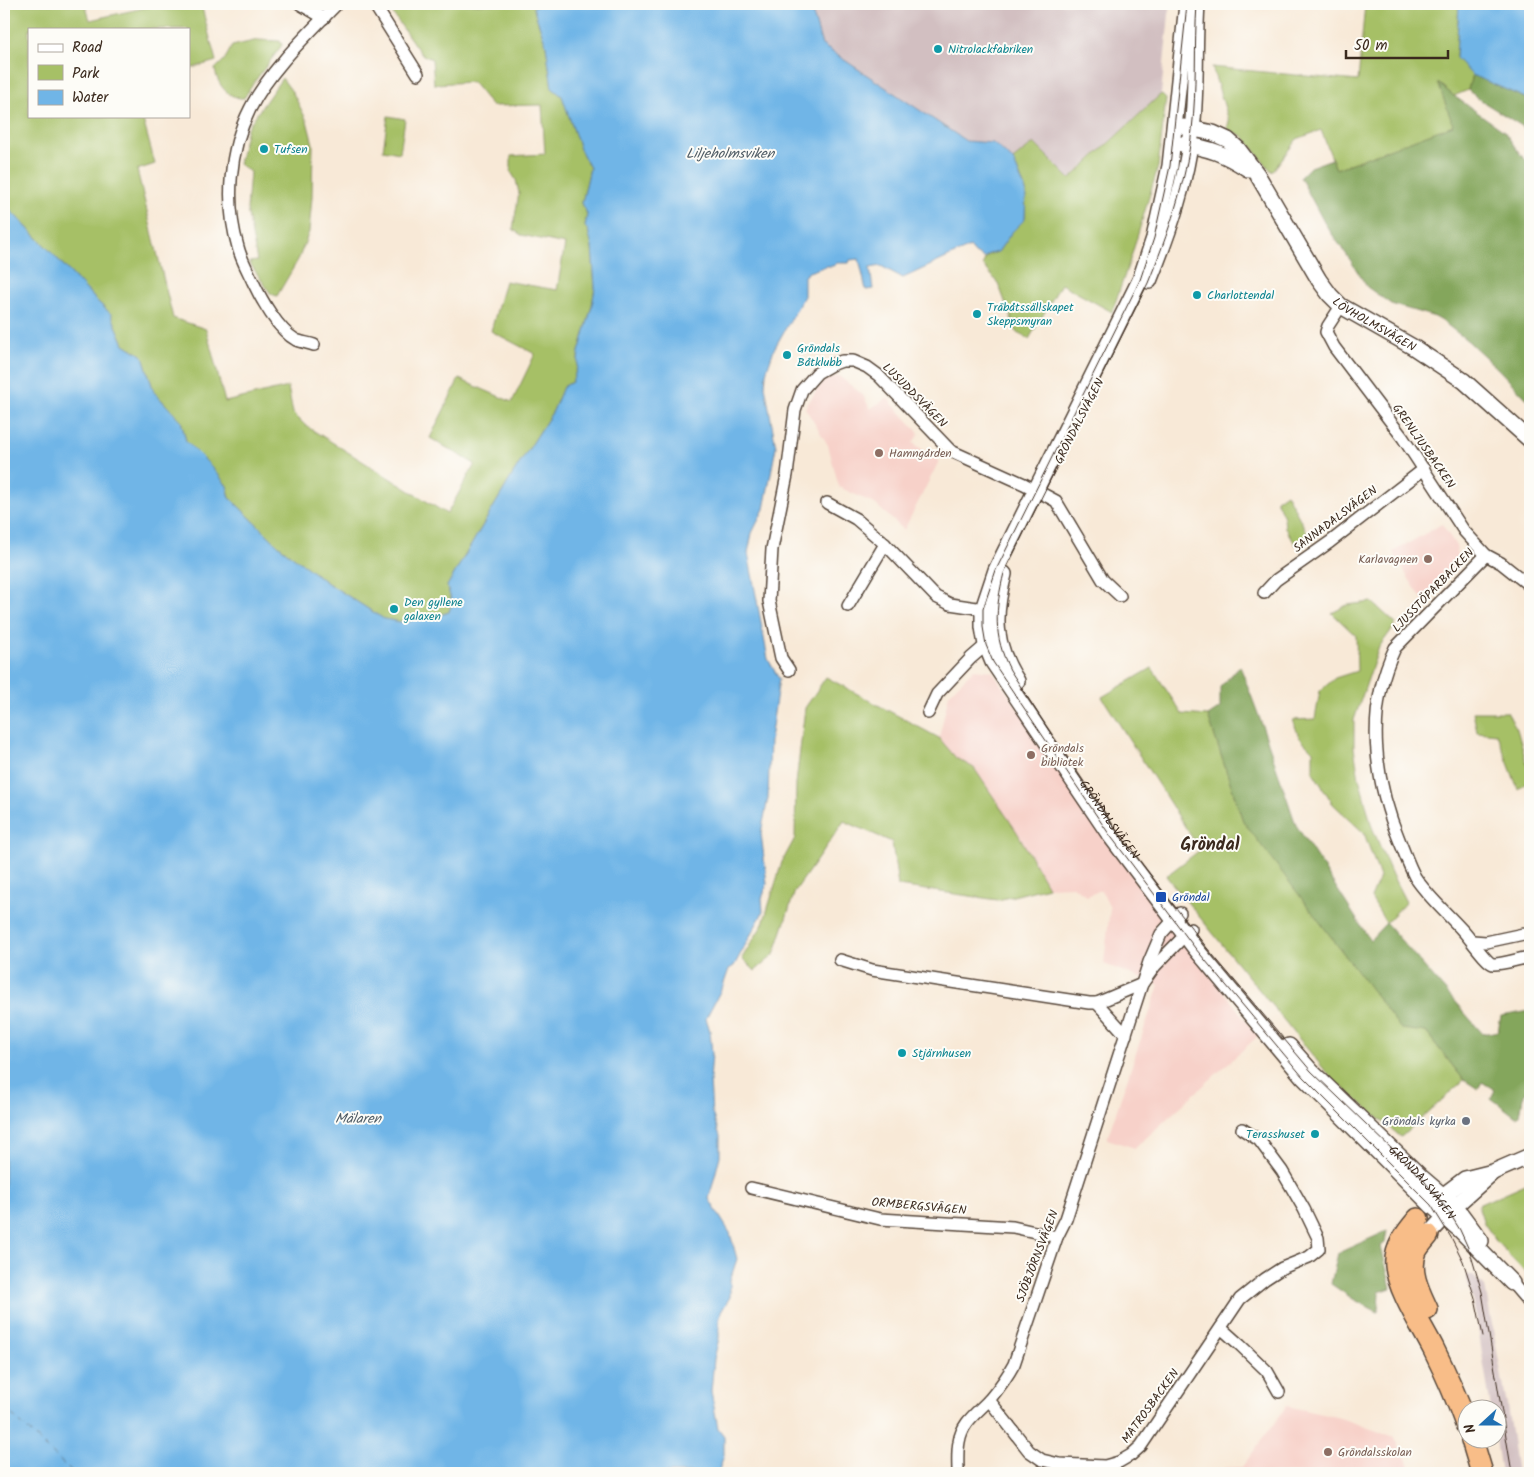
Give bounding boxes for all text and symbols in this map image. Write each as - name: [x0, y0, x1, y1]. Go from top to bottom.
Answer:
- legend: [28, 28, 190, 118]
- scale bar: [1346, 28, 1449, 60]
- text: 50 m: [1354, 34, 1388, 58]
- text: Road: [72, 36, 103, 60]
- place label: Nitrolackfabriken: [948, 40, 1033, 59]
- marker: Nitrolackfabriken: [932, 43, 944, 55]
- text: Park: [72, 62, 100, 86]
- text: Water: [72, 86, 109, 110]
- place label: Tufsen: [274, 140, 308, 159]
- marker: Tufsen: [258, 143, 270, 155]
- water label: Liljeholmsviken: [686, 143, 776, 165]
- place label: Charlottendal: [1207, 286, 1274, 305]
- marker: Charlottendal: [1191, 289, 1203, 301]
- street label: LÖVHOLMSVÄGEN: [1327, 293, 1419, 357]
- place label: Träbåtssällskapet Skeppsmyran: [987, 298, 1074, 331]
- marker: Träbåtssällskapet Skeppsmyran: [971, 308, 983, 320]
- place label: Gröndals Båtklubb: [797, 339, 843, 372]
- marker: Gröndals Båtklubb: [781, 349, 793, 361]
- street label: LUSUDDSVÄGEN: [878, 358, 952, 432]
- street label: GRÖNDALSVÄGEN: [1050, 375, 1109, 467]
- street label: GRENLJUSBACKEN: [1387, 400, 1460, 493]
- place label: Hamngården: [889, 444, 952, 463]
- marker: Hamngården: [873, 447, 885, 459]
- street label: SANNADALSVÄGEN: [1289, 481, 1381, 557]
- street label: LJUSSTÖPARBACKEN: [1388, 544, 1479, 637]
- place label: Karlavagnen: [1358, 550, 1418, 569]
- marker: Karlavagnen: [1422, 553, 1434, 565]
- place label: Den gyllene galaxen: [403, 593, 463, 626]
- marker: Den gyllene galaxen: [388, 603, 400, 615]
- place label: Gröndals bibliotek: [1041, 739, 1084, 772]
- marker: Gröndals bibliotek: [1025, 749, 1037, 761]
- street label: GRÖNDALSVÄGEN: [1074, 776, 1144, 864]
- district label: Gröndal: [1180, 831, 1240, 860]
- place label: Gröndal: [1172, 888, 1210, 907]
- marker: Gröndal: [1154, 890, 1168, 904]
- place label: Stjärnhusen: [912, 1044, 971, 1063]
- marker: Stjärnhusen: [896, 1047, 908, 1059]
- water label: Mälaren: [335, 1108, 383, 1130]
- place label: Gröndals kyrka: [1382, 1112, 1456, 1131]
- marker: Gröndals kyrka: [1460, 1115, 1472, 1127]
- place label: Terasshuset: [1246, 1125, 1305, 1144]
- marker: Terasshuset: [1309, 1128, 1321, 1140]
- street label: GRÖNDALSVÄGEN: [1384, 1141, 1460, 1223]
- street label: ORMBERGSVÄGEN: [871, 1193, 967, 1220]
- street label: SJÖBJÖRNSVÄGEN: [1011, 1207, 1064, 1305]
- street label: MATROSBACKEN: [1117, 1365, 1184, 1448]
- north arrow: [1456, 1400, 1506, 1450]
- text: N: [1459, 1420, 1483, 1436]
- place label: Gröndalsskolan: [1338, 1443, 1412, 1462]
- marker: Gröndalsskolan: [1322, 1446, 1334, 1458]

